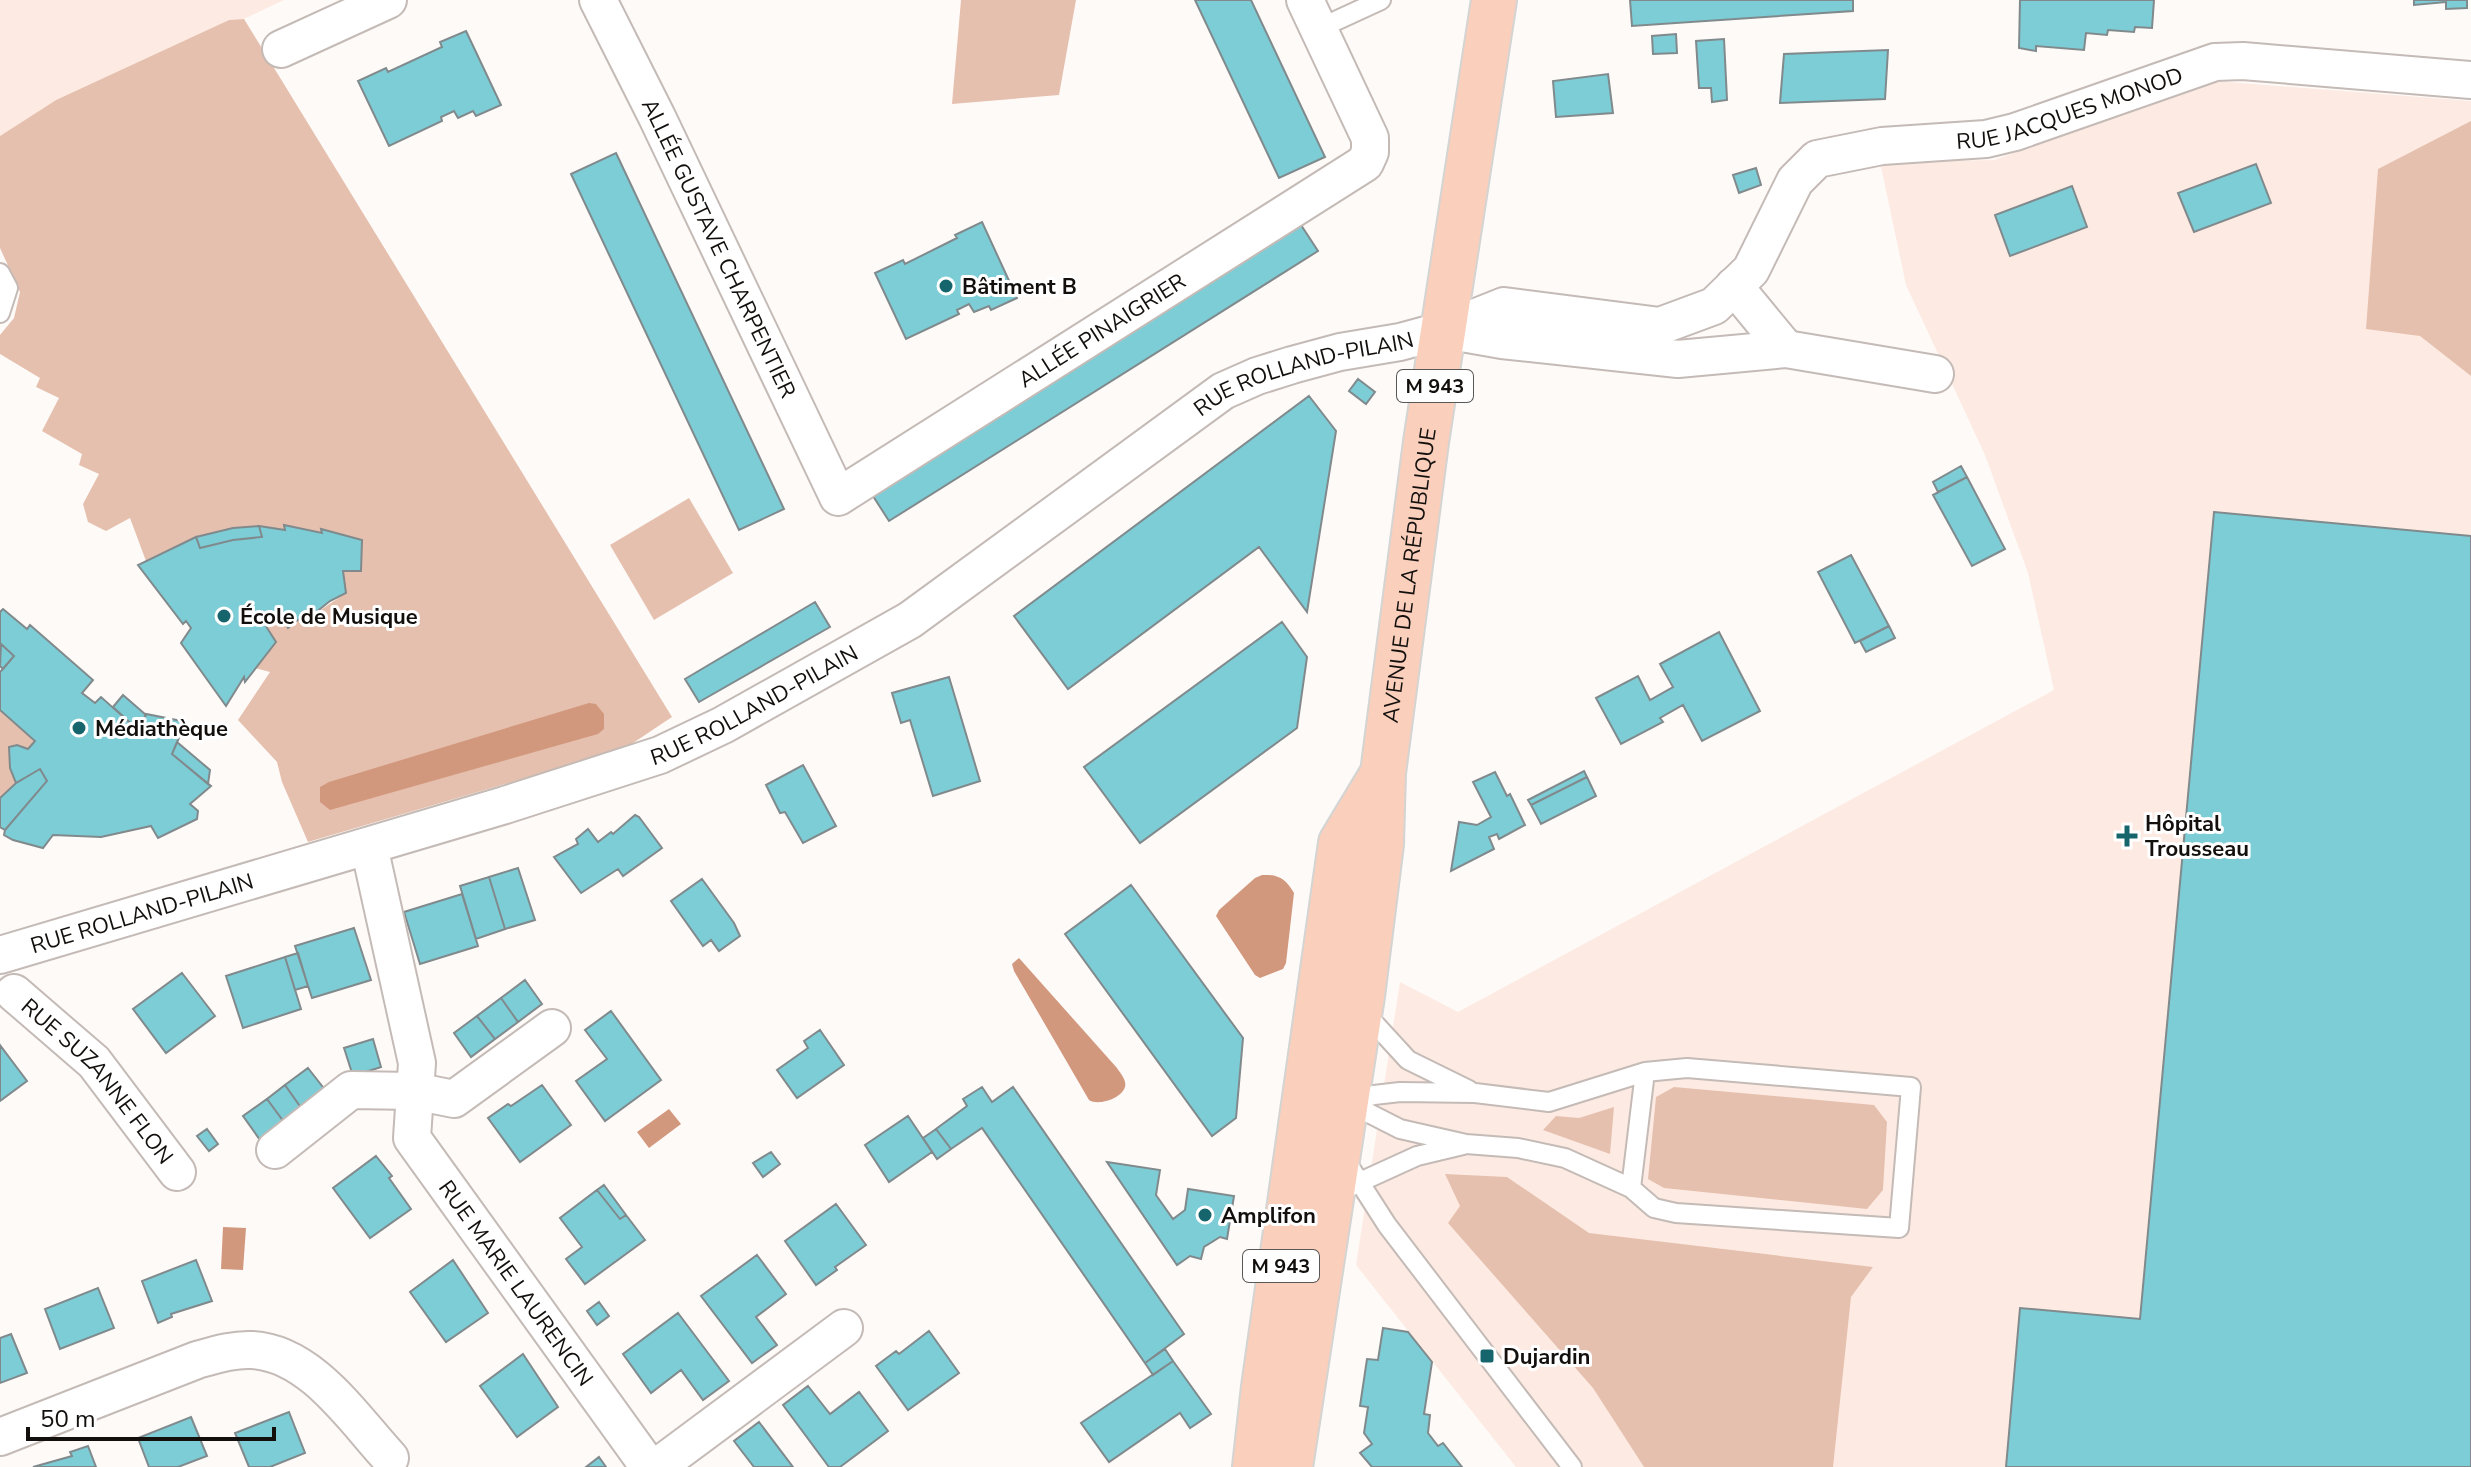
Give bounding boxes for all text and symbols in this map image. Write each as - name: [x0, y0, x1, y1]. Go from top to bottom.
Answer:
- street label: RUE JACQUES MONOD: [1955, 60, 2187, 157]
- street label: ALLÉE GUSTAVE CHARPENTIER: [634, 94, 803, 403]
- street label: ALLÉE PINAIGRIER: [1013, 266, 1192, 395]
- place label: Bâtiment B: [962, 272, 1077, 302]
- marker: Bâtiment B: [937, 277, 955, 295]
- street label: RUE ROLLAND-PILAIN: [1188, 325, 1417, 424]
- road number: M 943: [1397, 370, 1473, 402]
- street label: AVENUE DE LA RÉPUBLIQUE: [1376, 426, 1444, 725]
- place label: École de Musique: [240, 602, 418, 632]
- marker: École de Musique: [215, 607, 233, 625]
- street label: RUE ROLLAND-PILAIN: [647, 638, 864, 773]
- place label: Médiathèque: [95, 714, 228, 744]
- marker: Médiathèque: [70, 719, 88, 737]
- place label: Hôpital Trousseau: [2145, 809, 2249, 864]
- marker: Hôpital Trousseau: [2116, 825, 2138, 847]
- street label: RUE ROLLAND-PILAIN: [27, 867, 257, 961]
- street label: RUE SUZANNE FLON: [15, 992, 180, 1171]
- street label: RUE MARIE LAURENCIN: [431, 1175, 600, 1392]
- place label: Amplifon: [1221, 1201, 1316, 1231]
- marker: Amplifon: [1196, 1206, 1214, 1224]
- road number: M 943: [1243, 1250, 1319, 1282]
- place label: Dujardin: [1503, 1342, 1590, 1372]
- marker: Dujardin: [1478, 1347, 1496, 1365]
- scale bar: [28, 1391, 274, 1441]
- text: 50 m: [40, 1403, 96, 1435]

